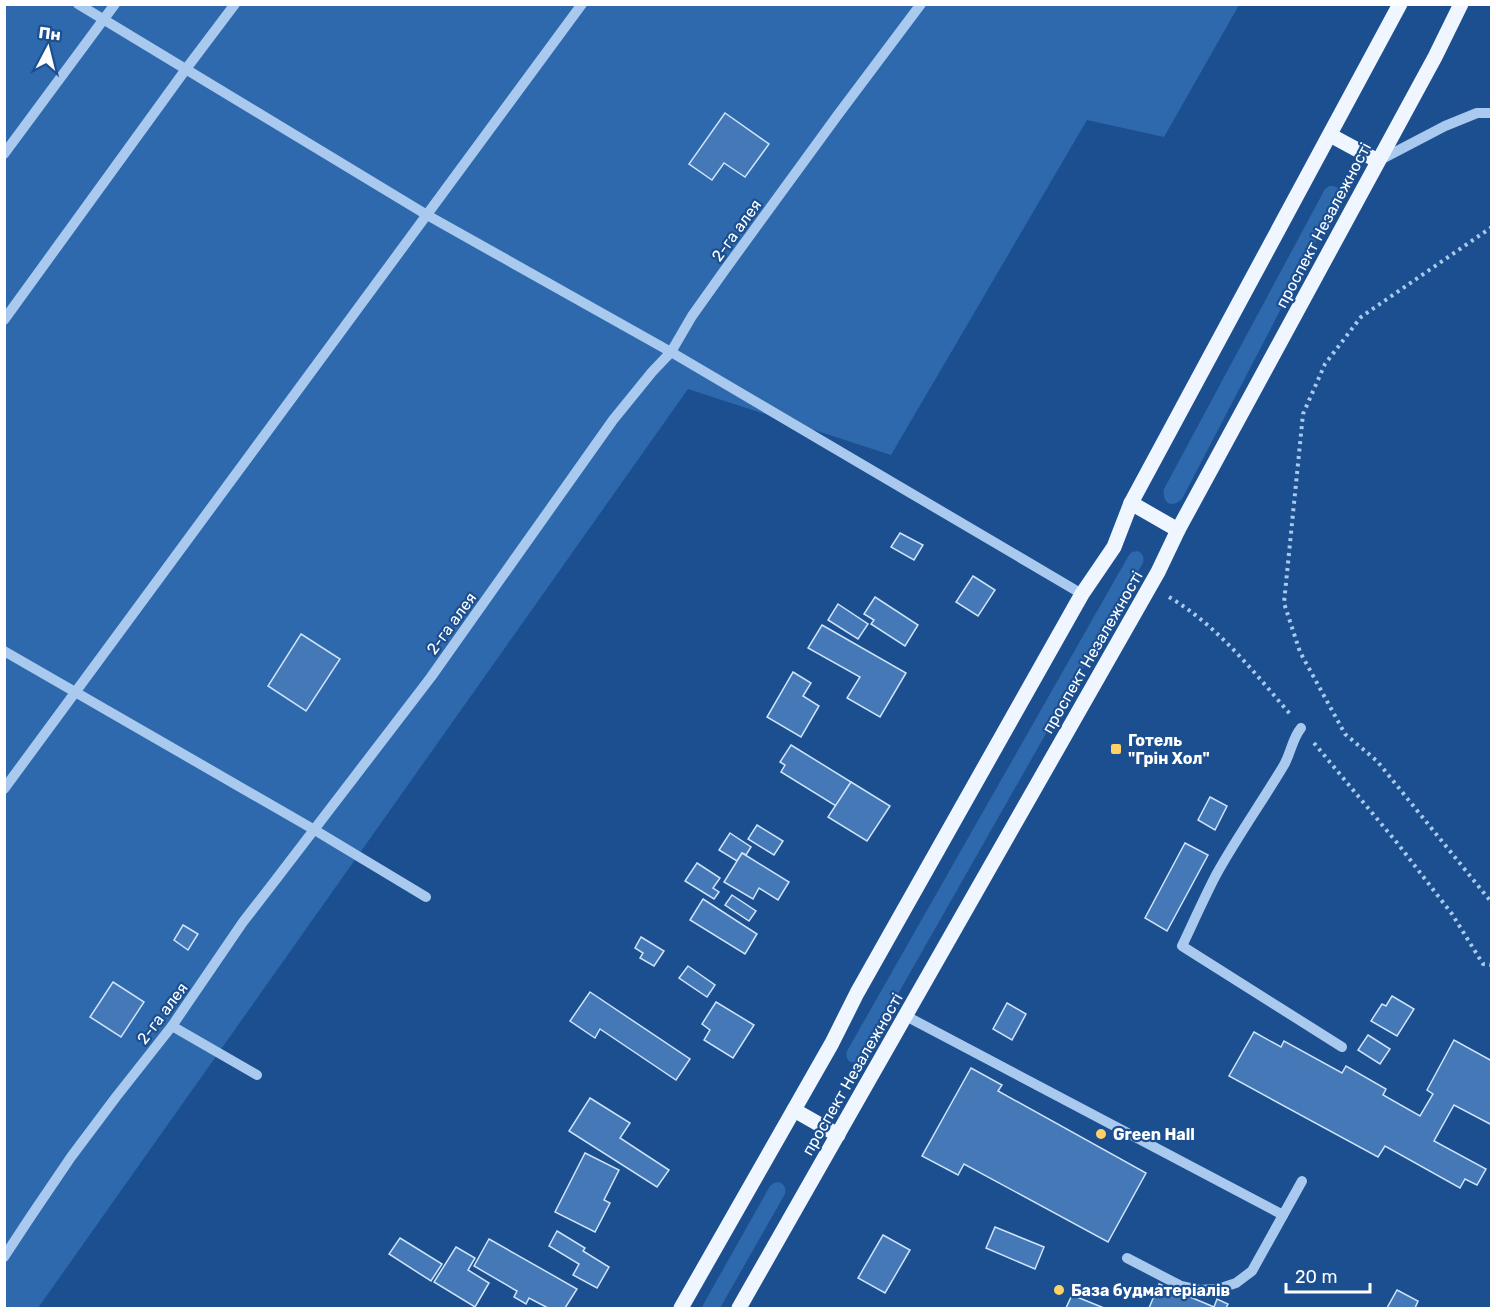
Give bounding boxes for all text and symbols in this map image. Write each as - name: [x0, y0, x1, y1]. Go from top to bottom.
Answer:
- north arrow: [18, 18, 78, 78]
- text: Пн: [38, 23, 62, 44]
- street label: проспект Незалежності: [1272, 139, 1375, 311]
- street label: 2-га алея: [708, 196, 765, 265]
- street label: проспект Незалежності: [1038, 568, 1147, 737]
- street label: 2-га алея: [423, 589, 480, 658]
- place label: Готель "Грін Хол": [1128, 731, 1210, 768]
- marker: Готель "Грін Хол": [1109, 742, 1123, 756]
- street label: 2-га алея: [133, 979, 192, 1048]
- street label: проспект Незалежності: [798, 990, 907, 1159]
- place label: Green Hall: [1113, 1125, 1195, 1144]
- marker: Green Hall: [1094, 1127, 1108, 1141]
- scale bar: [1286, 1256, 1370, 1294]
- text: 20 m: [1295, 1266, 1337, 1288]
- place label: База будматеріалів: [1071, 1281, 1230, 1300]
- marker: База будматеріалів: [1052, 1283, 1066, 1297]

